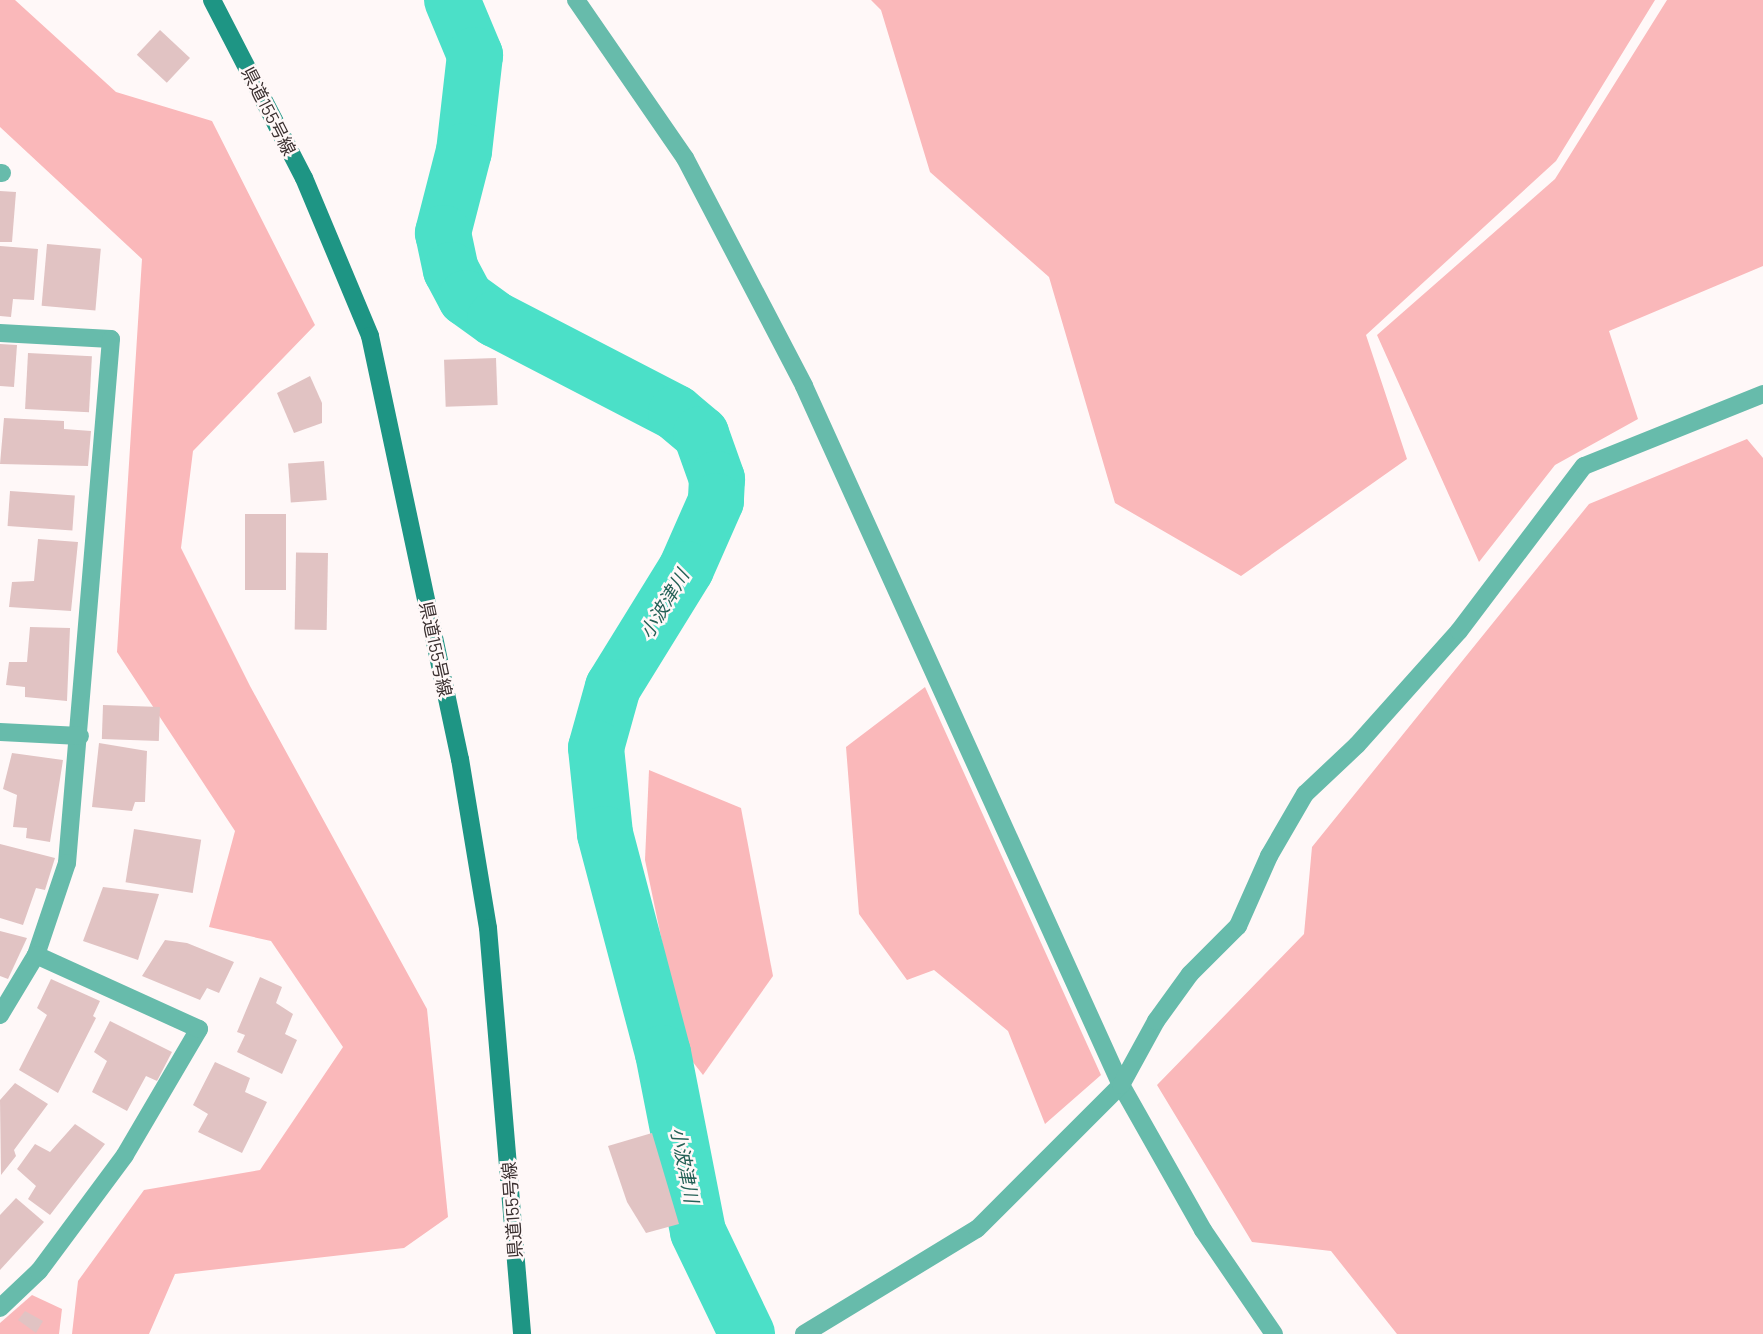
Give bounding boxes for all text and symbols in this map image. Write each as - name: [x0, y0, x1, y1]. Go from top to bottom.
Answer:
- street label: 県道155号線: [237, 63, 301, 159]
- water label: 小波津川: [635, 566, 693, 642]
- street label: 県道155号線: [415, 599, 457, 699]
- water label: 小波津川: [667, 1126, 703, 1204]
- street label: 県道155号線: [498, 1161, 526, 1259]

